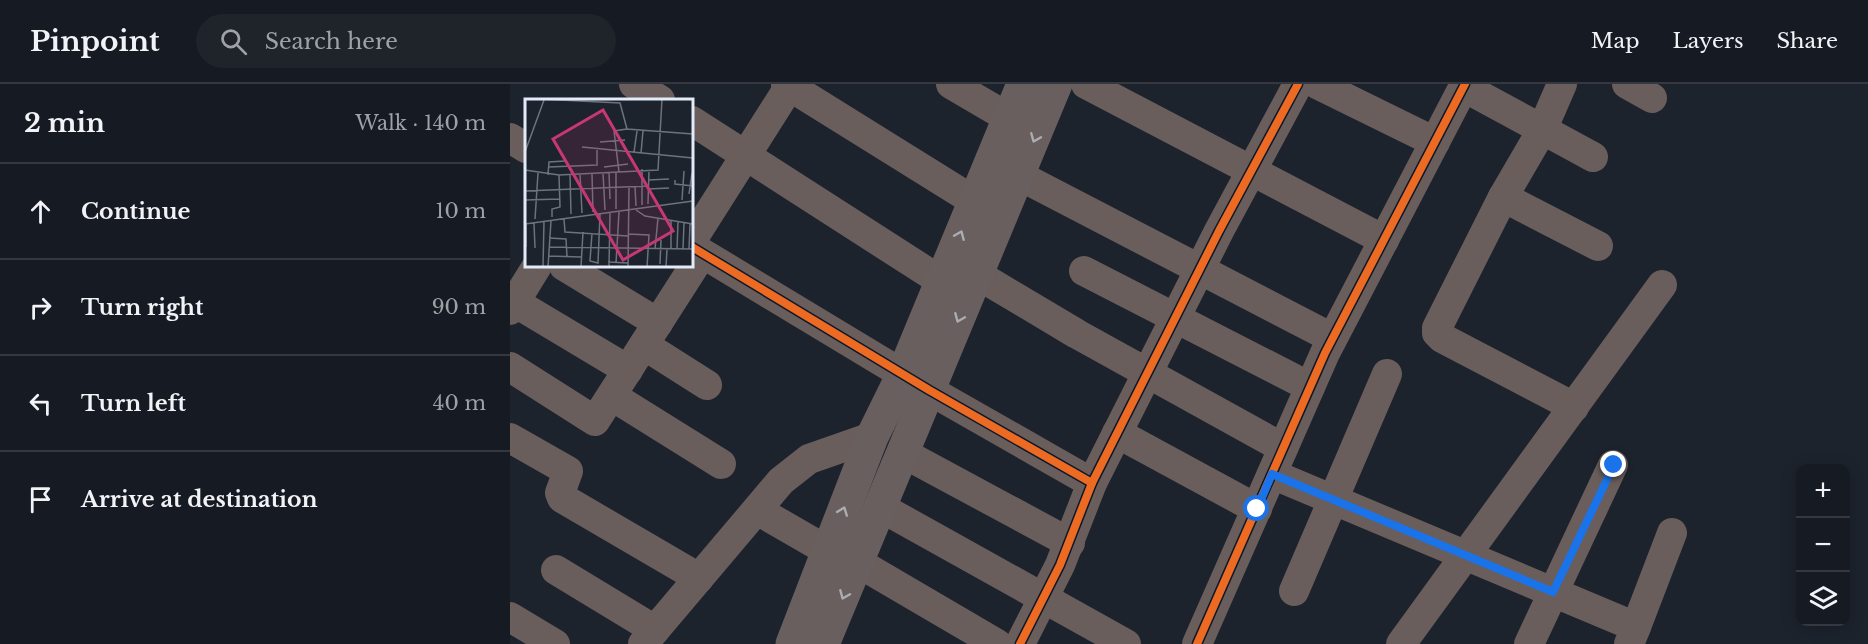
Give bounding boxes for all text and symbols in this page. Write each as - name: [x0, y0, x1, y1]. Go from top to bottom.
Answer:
- search box: [196, 14, 616, 68]
- text: Pinpoint: [30, 24, 160, 59]
- icon: search: [217, 25, 250, 58]
- text: Search here: [265, 28, 398, 55]
- text: Map: [1591, 28, 1640, 54]
- text: Layers: [1673, 28, 1744, 54]
- text: Share: [1777, 28, 1838, 54]
- inset map: [525, 99, 693, 267]
- text: 2 min: [24, 107, 105, 139]
- text: Walk · 140 m: [355, 111, 486, 135]
- one-way arrow: [1030, 132, 1042, 143]
- icon: ahead: [24, 195, 57, 228]
- text: Continue: [81, 198, 190, 225]
- text: 10 m: [436, 199, 486, 223]
- one-way arrow: [953, 230, 965, 241]
- icon: right: [24, 291, 57, 324]
- text: Turn right: [81, 294, 203, 321]
- text: 90 m: [432, 295, 486, 319]
- one-way arrow: [955, 312, 967, 323]
- icon: left: [24, 387, 57, 420]
- text: Turn left: [81, 390, 186, 417]
- text: 40 m: [433, 391, 486, 415]
- route end: [1600, 451, 1626, 477]
- map controls: [1796, 464, 1850, 626]
- button: +: [1796, 464, 1850, 518]
- icon: arrive: [24, 483, 57, 516]
- text: Arrive at destination: [81, 486, 318, 513]
- route start: [1243, 495, 1269, 521]
- one-way arrow: [836, 506, 849, 517]
- button: −: [1796, 518, 1850, 572]
- button: layers: [1796, 572, 1850, 626]
- one-way arrow: [839, 589, 851, 600]

